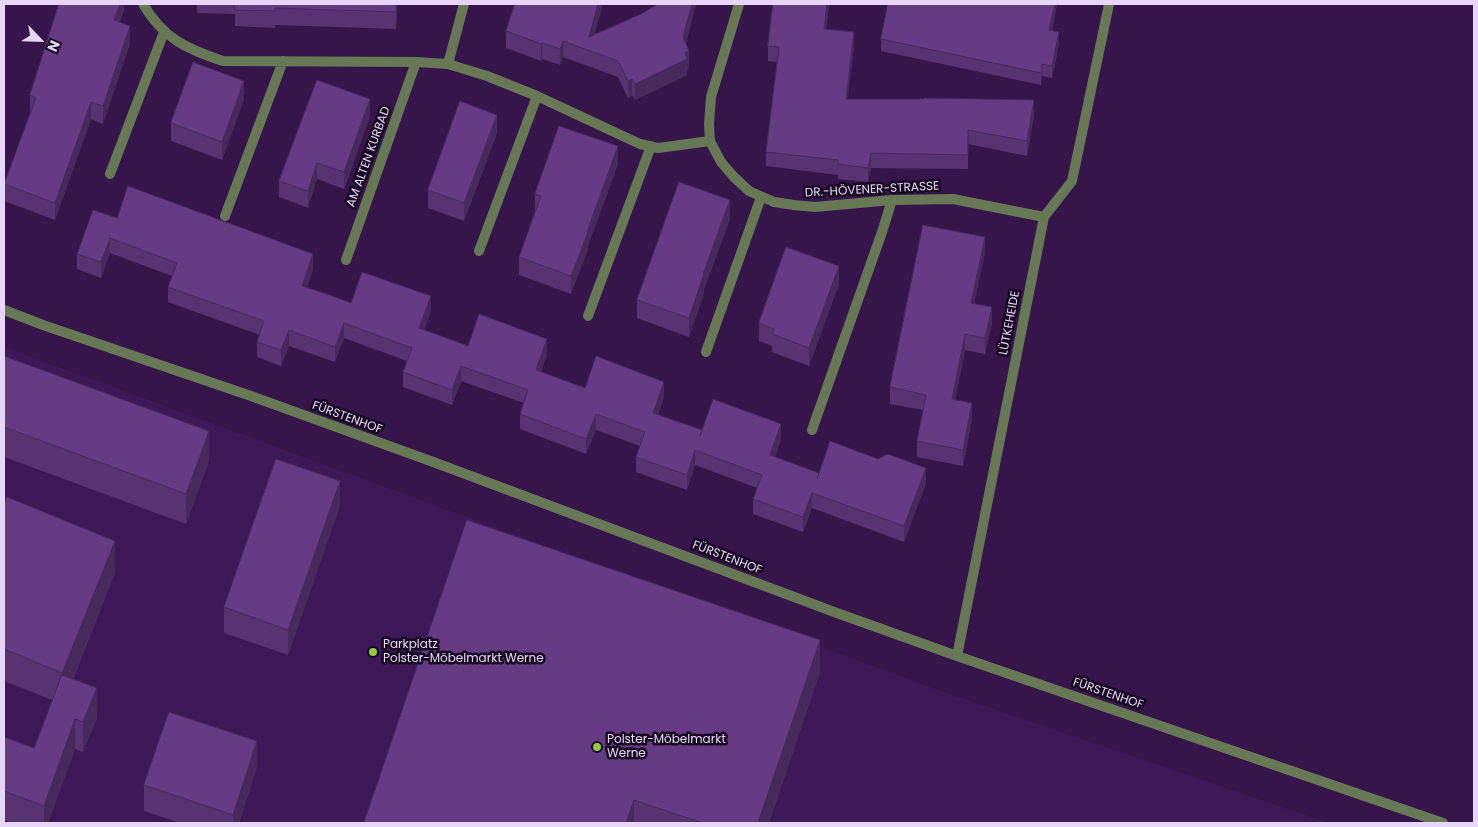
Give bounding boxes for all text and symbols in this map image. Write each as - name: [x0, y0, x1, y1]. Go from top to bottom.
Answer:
- north arrow: [15, 15, 65, 65]
- text: N: [42, 37, 65, 55]
- street label: AM ALTEN KURBAD: [344, 105, 394, 209]
- street label: DR.-HÖVENER-STRASSE: [804, 179, 940, 201]
- street label: LÜTKEHEIDE: [997, 290, 1023, 356]
- street label: FÜRSTENHOF: [310, 399, 384, 437]
- street label: FÜRSTENHOF: [690, 538, 764, 578]
- place label: Parkplatz Polster-Möbelmarkt Werne: [383, 638, 544, 666]
- marker: Parkplatz Polster-Möbelmarkt Werne: [367, 646, 379, 658]
- street label: FÜRSTENHOF: [1071, 675, 1145, 713]
- place label: Polster-Möbelmarkt Werne: [607, 733, 726, 761]
- marker: Polster-Möbelmarkt Werne: [591, 741, 603, 753]

